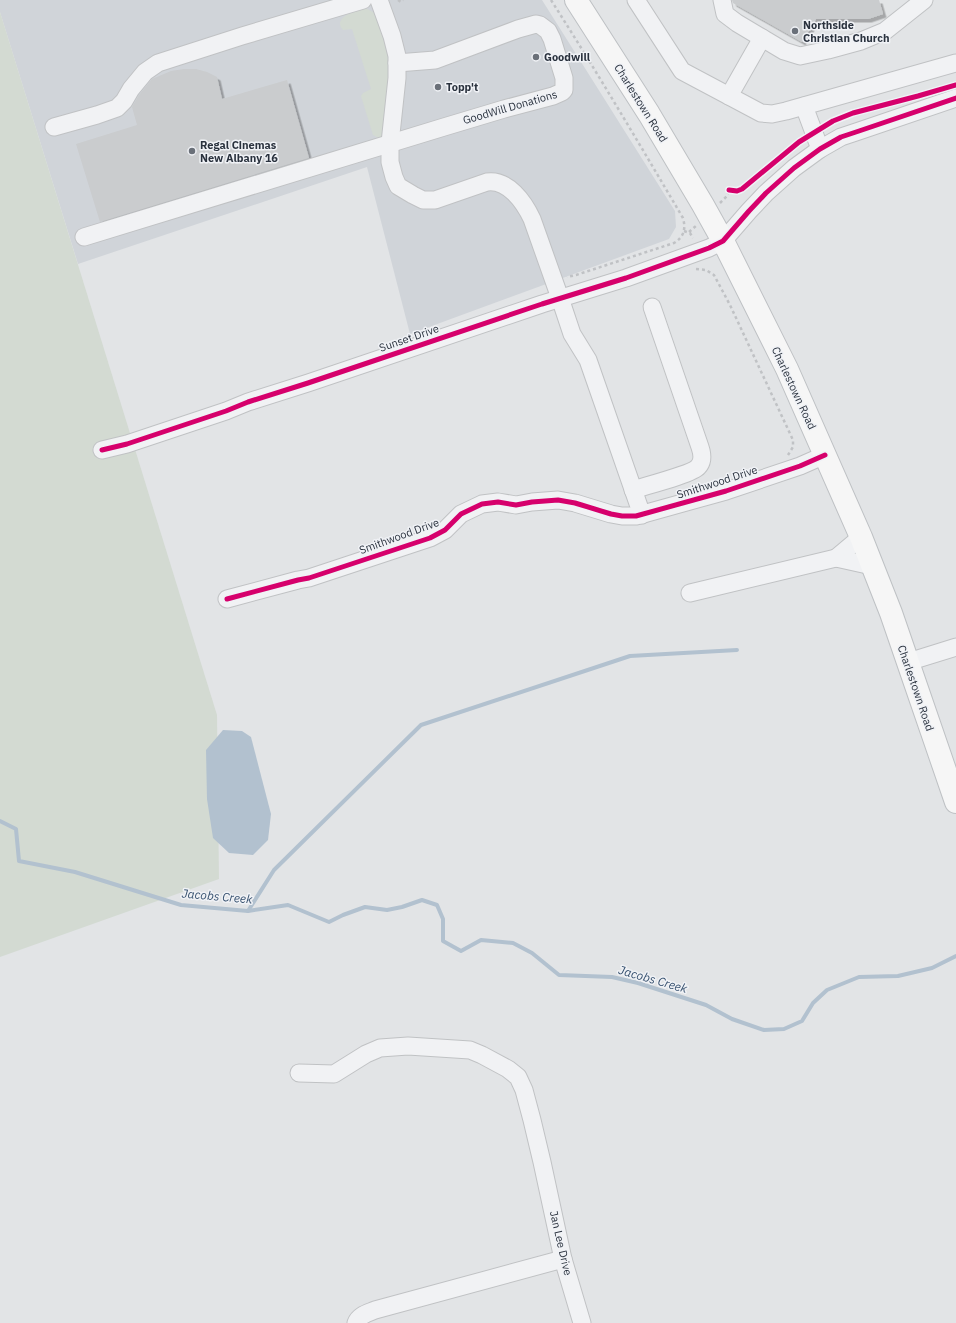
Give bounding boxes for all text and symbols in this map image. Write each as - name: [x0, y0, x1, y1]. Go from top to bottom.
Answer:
- place label: Northside Christian Church: [803, 18, 889, 45]
- marker: Northside Christian Church: [790, 26, 800, 36]
- place label: Goodwill: [544, 50, 591, 64]
- marker: Goodwill: [531, 52, 541, 62]
- street label: Charlestown Road: [611, 61, 671, 145]
- place label: Topp't: [446, 80, 478, 94]
- marker: Topp't: [433, 82, 443, 92]
- street label: GoodWill Donations: [461, 87, 559, 127]
- place label: Regal Cinemas New Albany 16: [200, 138, 278, 165]
- marker: Regal Cinemas New Albany 16: [187, 146, 197, 156]
- street label: Sunset Drive: [377, 321, 441, 355]
- street label: Charlestown Road: [769, 344, 819, 432]
- street label: Smithwood Drive: [675, 462, 759, 502]
- street label: Smithwood Drive: [357, 515, 441, 557]
- street label: Charlestown Road: [895, 643, 937, 733]
- water label: Jacobs Creek: [181, 885, 254, 907]
- water label: Jacobs Creek: [617, 962, 690, 996]
- street label: Jan Lee Drive: [547, 1209, 575, 1277]

